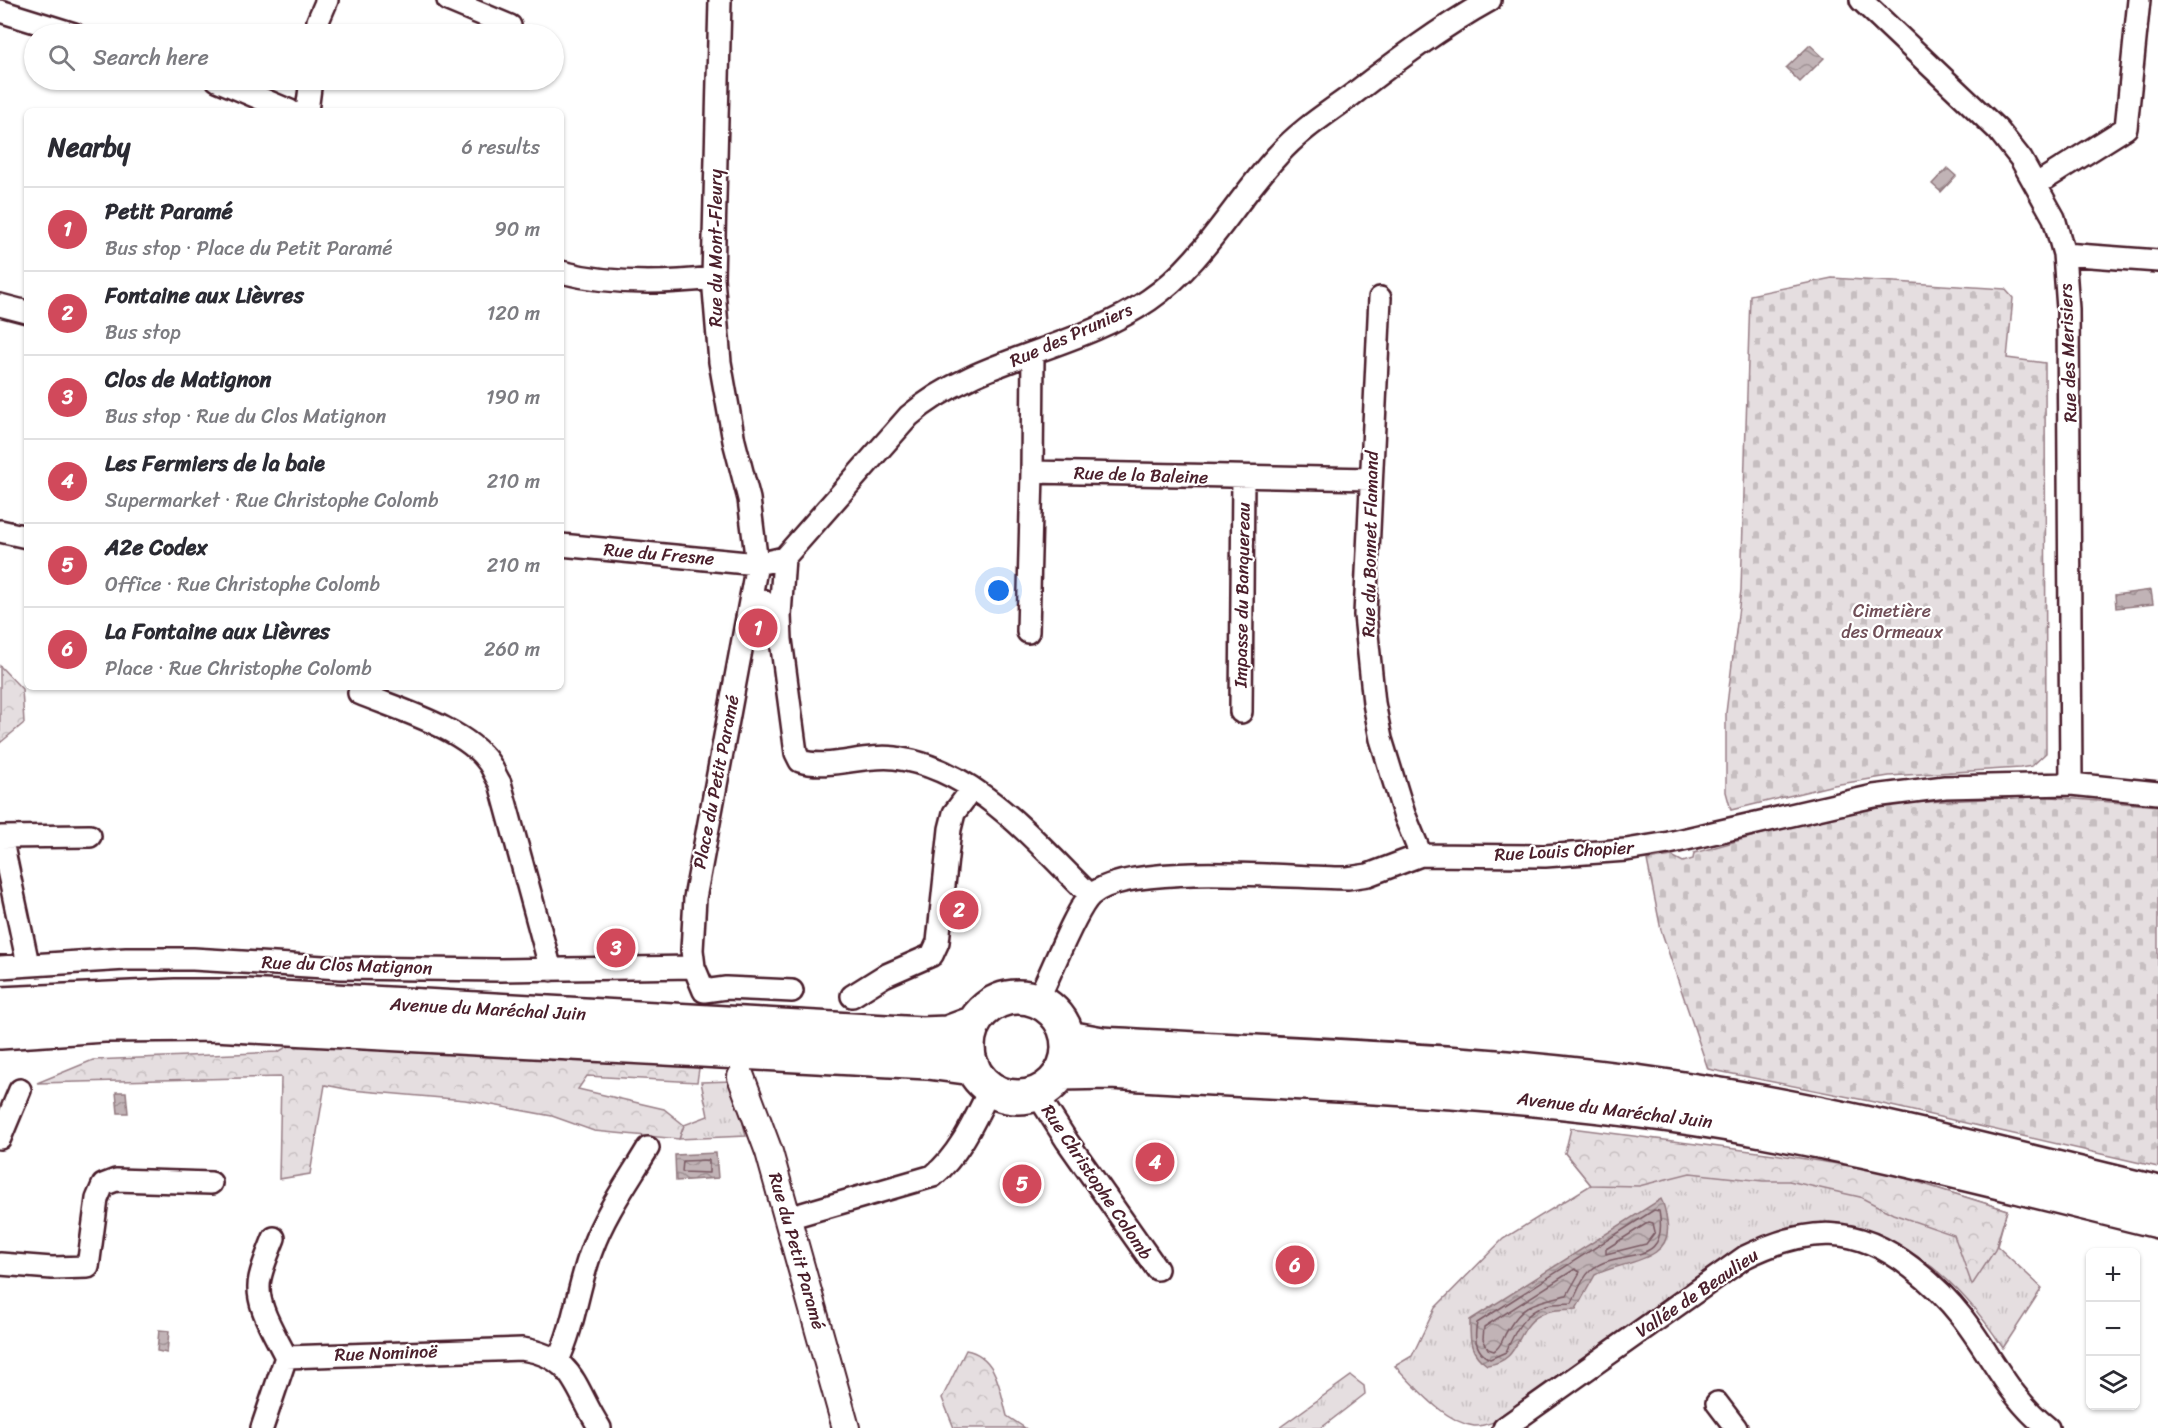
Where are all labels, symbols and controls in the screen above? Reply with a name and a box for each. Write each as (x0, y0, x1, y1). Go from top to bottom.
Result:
search box (24, 24, 564, 90)
text: Search here (93, 38, 209, 77)
icon: search (45, 41, 78, 74)
text: Nearby (48, 124, 130, 170)
text: 6 results (461, 130, 540, 165)
street label: Rue du Mont-Fleury (700, 168, 732, 327)
text: Petit Paramé (105, 192, 233, 231)
text: 1 (63, 212, 72, 247)
text: 90 m (495, 212, 540, 247)
text: Bus stop · Place du Petit Paramé (105, 231, 393, 266)
text: Fontaine aux Lièvres (105, 276, 304, 315)
street label: Rue des Merisiers (2050, 282, 2086, 423)
street label: Rue des Pruniers (1004, 293, 1138, 376)
text: 2 (62, 296, 73, 331)
text: 120 m (487, 296, 540, 331)
text: Bus stop (105, 315, 181, 350)
text: Clos de Matignon (105, 360, 271, 399)
text: 3 (62, 380, 73, 415)
text: 190 m (486, 380, 540, 415)
text: Bus stop · Rue du Clos Matignon (105, 399, 386, 434)
text: Les Fermiers de la baie (105, 444, 325, 483)
street label: Rue du Bonnet Flamand (1352, 449, 1388, 637)
street label: Rue de la Baleine (1073, 457, 1209, 493)
text: 4 (61, 464, 74, 499)
text: 210 m (487, 464, 540, 499)
text: Supermarket · Rue Christophe Colomb (105, 483, 439, 518)
street label: Impasse du Banquereau (1224, 502, 1260, 689)
text: A2e Codex (105, 528, 208, 567)
street label: Rue du Fresne (602, 533, 716, 575)
text: 5 (61, 548, 74, 583)
text: 210 m (487, 548, 540, 583)
text: Office · Rue Christophe Colomb (105, 567, 380, 602)
your location (984, 576, 1013, 605)
park label: Cimetière des Ormeaux (1841, 595, 1944, 648)
pin: 1 (738, 606, 777, 650)
text: La Fontaine aux Lièvres (105, 612, 330, 651)
text: 6 (62, 632, 73, 667)
text: 260 m (484, 632, 540, 667)
text: Place · Rue Christophe Colomb (105, 651, 372, 686)
street label: Place du Petit Paramé (683, 692, 749, 872)
street label: Rue Louis Chopier (1493, 831, 1636, 871)
pin: 2 (940, 888, 978, 932)
pin: 3 (596, 926, 636, 970)
street label: Rue du Clos Matignon (261, 946, 433, 984)
street label: Avenue du Maréchal Juin (388, 988, 587, 1030)
street label: Avenue du Maréchal Juin (1515, 1082, 1715, 1138)
street label: Rue Christophe Colomb (1033, 1097, 1162, 1267)
pin: 4 (1136, 1140, 1174, 1184)
pin: 5 (1002, 1162, 1042, 1206)
street label: Rue du Petit Paramé (759, 1169, 835, 1333)
street label: Vallée de Beaulieu (1629, 1240, 1766, 1346)
pin: 6 (1276, 1242, 1314, 1288)
map controls (2086, 1248, 2140, 1410)
button: + (2086, 1248, 2140, 1302)
button: − (2086, 1302, 2140, 1356)
street label: Rue Nominoë (334, 1335, 439, 1371)
button: layers (2086, 1356, 2140, 1410)

